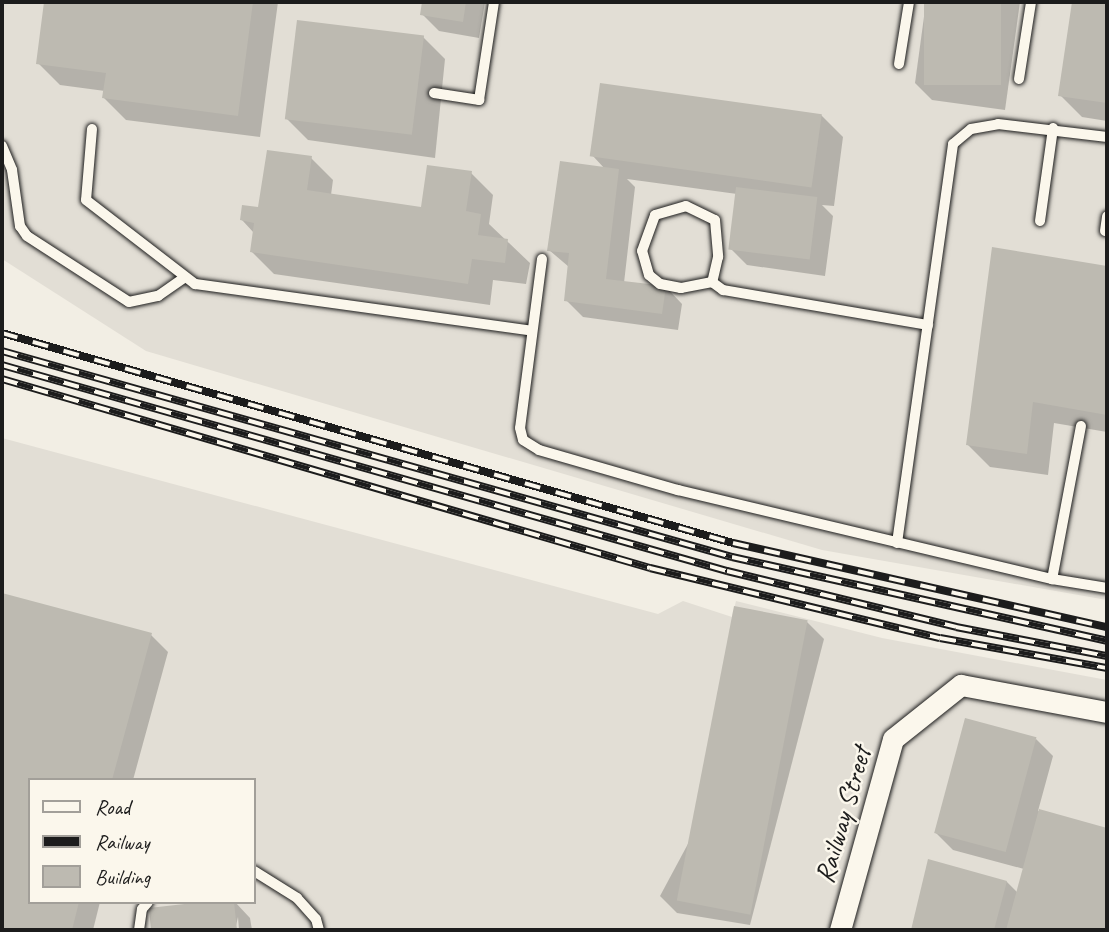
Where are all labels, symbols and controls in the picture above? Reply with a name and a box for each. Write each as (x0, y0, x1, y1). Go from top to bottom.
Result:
street label: Railway Street (808, 743, 878, 887)
legend (28, 778, 256, 904)
text: Road (95, 794, 130, 820)
text: Railway (95, 829, 149, 855)
text: Building (95, 864, 150, 890)

